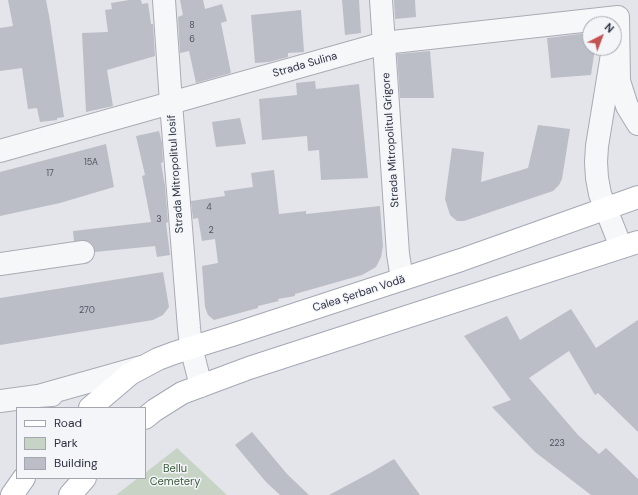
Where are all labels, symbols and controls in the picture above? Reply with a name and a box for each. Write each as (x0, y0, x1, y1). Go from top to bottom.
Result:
north arrow (582, 16, 622, 56)
text: N (602, 20, 617, 36)
house number: 8 (189, 21, 195, 31)
house number: 6 (189, 35, 195, 45)
street label: Strada Sulina (271, 49, 339, 81)
street label: Strada Mitropolitul Grigore (380, 72, 402, 208)
street label: Strada Mitropolitul Iosif (165, 114, 187, 234)
house number: 15A (84, 158, 98, 168)
house number: 17 (46, 169, 54, 179)
house number: 4 (206, 203, 212, 213)
house number: 3 (156, 215, 162, 225)
house number: 2 (208, 226, 214, 236)
street label: Calea Șerban Vodă (311, 273, 407, 315)
house number: 270 (79, 306, 95, 316)
legend (16, 407, 146, 479)
text: Road (54, 415, 82, 431)
text: Park (54, 435, 78, 451)
house number: 223 (549, 439, 565, 449)
text: Building (54, 455, 98, 471)
park label: Bellu Cemetery (150, 462, 200, 488)

